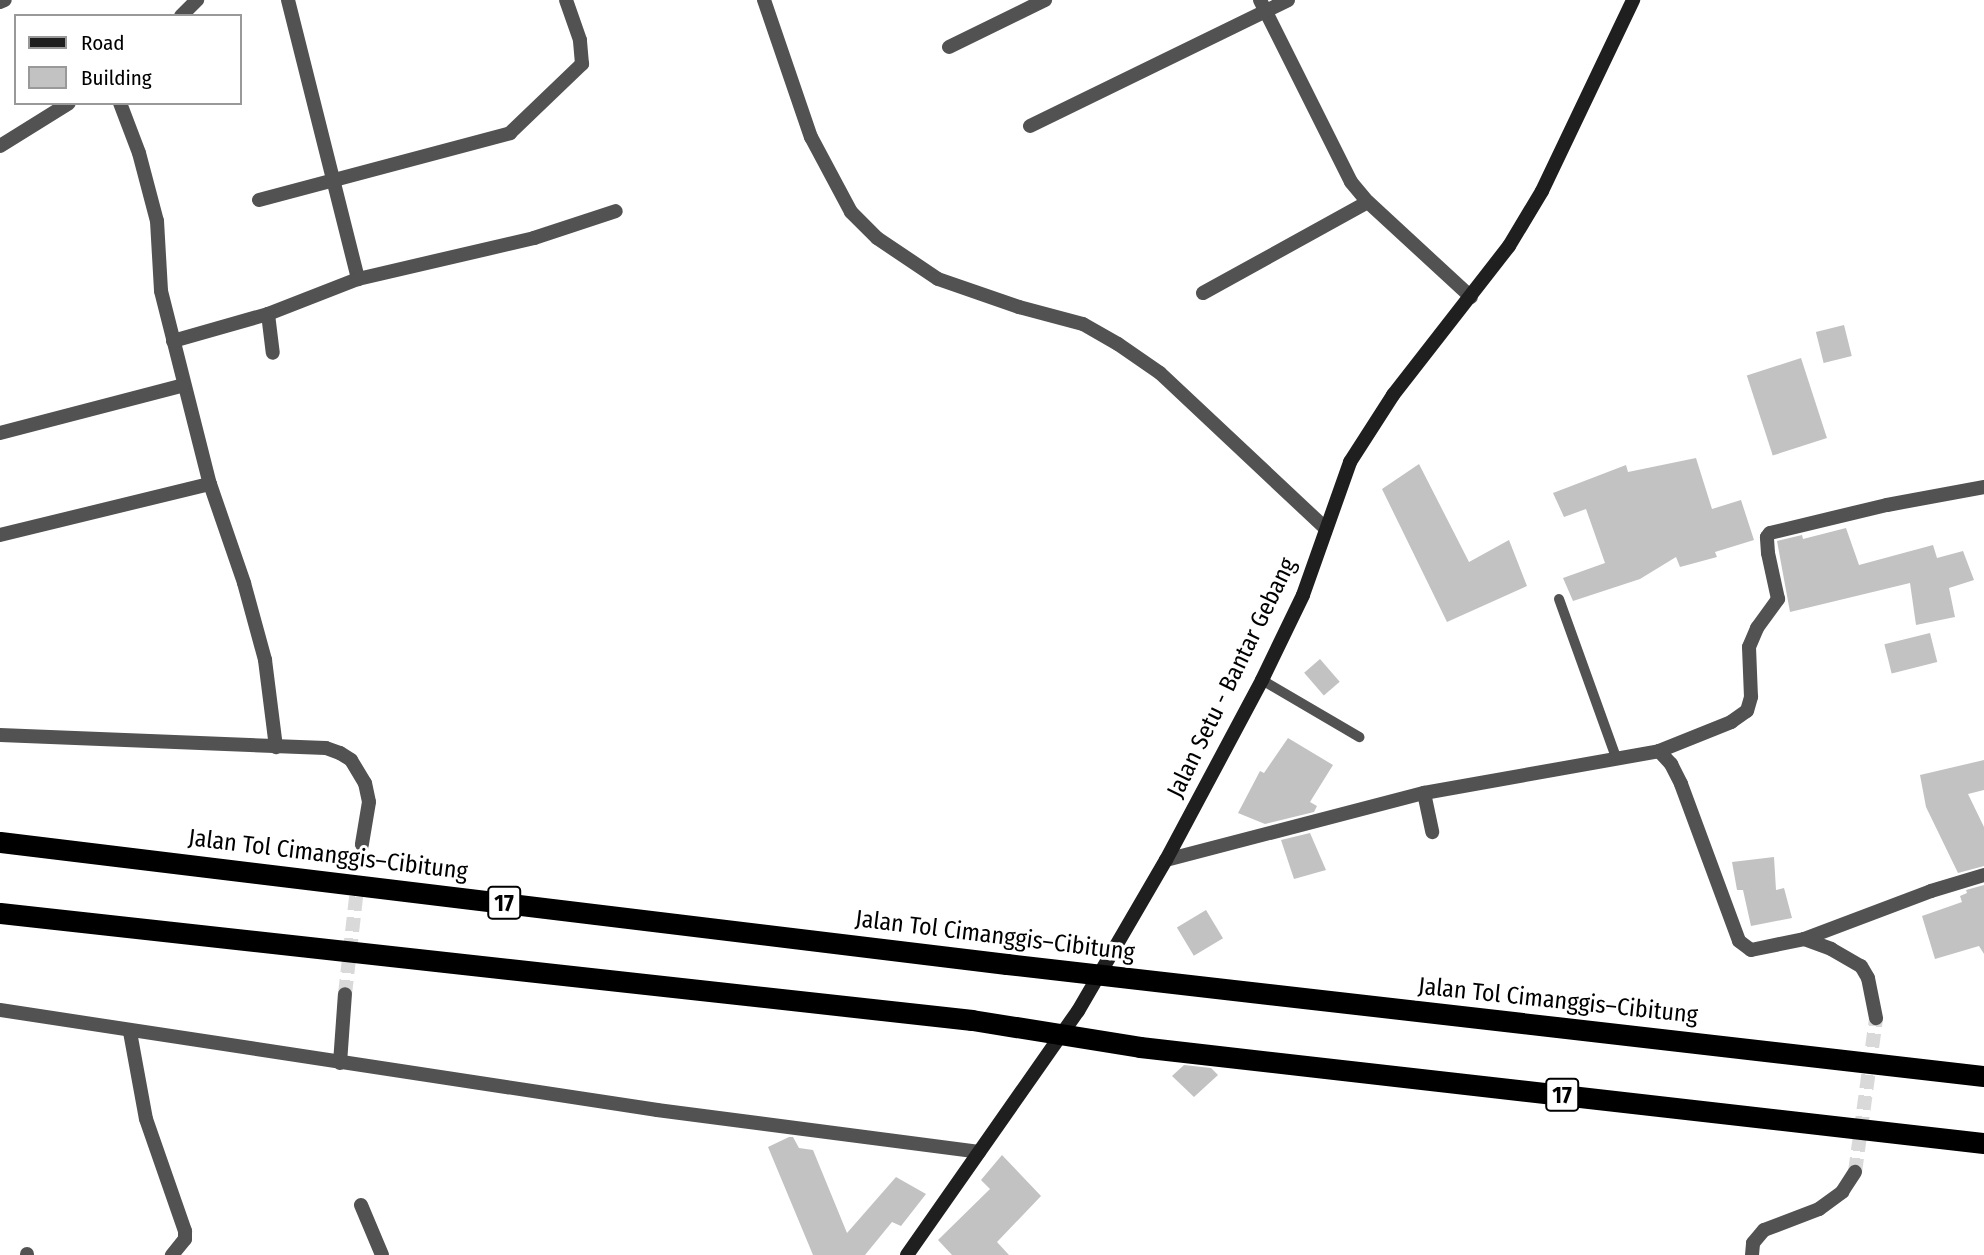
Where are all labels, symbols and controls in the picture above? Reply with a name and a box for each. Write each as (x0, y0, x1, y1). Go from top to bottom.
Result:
legend (14, 14, 242, 105)
text: Road (81, 30, 125, 56)
text: Building (81, 65, 152, 91)
street label: Jalan Setu - Bantar Gebang (1161, 553, 1303, 803)
street label: Jalan Tol Cimanggis–Cibitung (187, 824, 469, 886)
road number: 17 (486, 884, 522, 922)
street label: Jalan Tol Cimanggis–Cibitung (854, 905, 1136, 967)
street label: Jalan Tol Cimanggis–Cibitung (1417, 972, 1699, 1030)
road number: 17 (1544, 1076, 1580, 1114)

